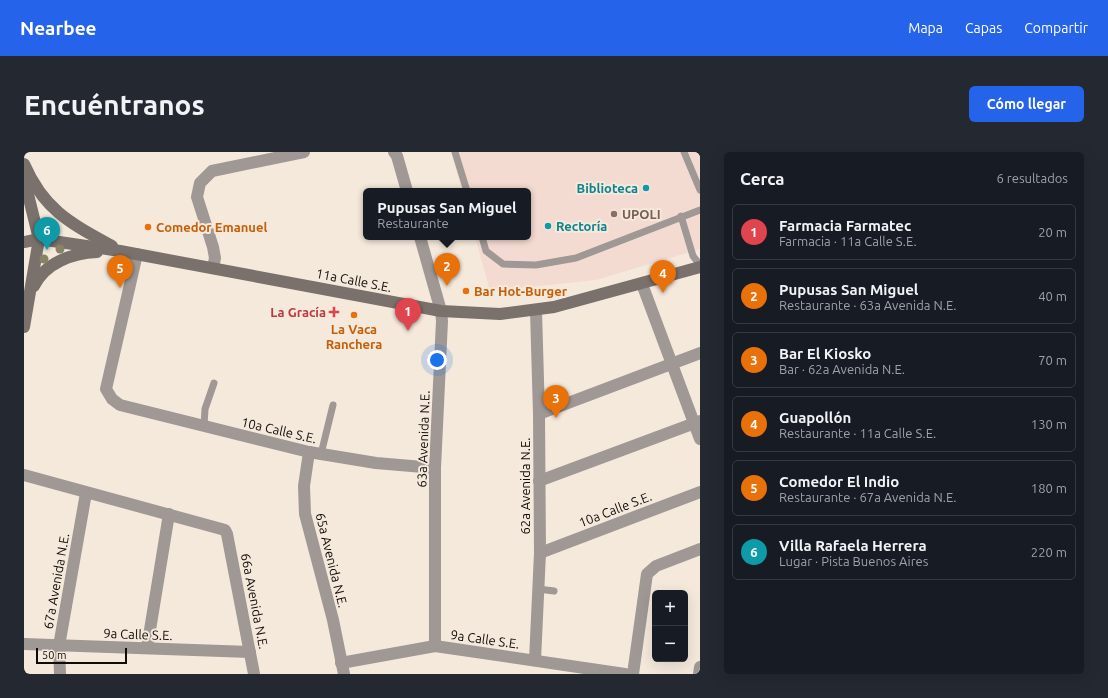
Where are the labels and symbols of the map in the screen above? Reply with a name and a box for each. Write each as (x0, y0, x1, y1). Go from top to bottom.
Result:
place label: Biblioteca (577, 181, 638, 195)
marker: Biblioteca (641, 183, 651, 193)
place label: UPOLI (622, 207, 661, 221)
marker: UPOLI (609, 209, 619, 219)
pin: 6 (34, 217, 60, 250)
place label: Rectoría (556, 219, 607, 233)
place label: Comedor Emanuel (156, 220, 267, 234)
marker: Rectoría (543, 221, 553, 231)
marker: Comedor Emanuel (143, 222, 153, 232)
pin: 2 (434, 253, 460, 286)
pin: 5 (107, 255, 133, 288)
pin: 4 (650, 260, 676, 293)
street label: 11a Calle S.E. (315, 266, 393, 294)
place label: Bar Hot-Burger (474, 284, 568, 298)
marker: Bar Hot-Burger (461, 286, 471, 296)
pin: 1 (395, 298, 421, 331)
place label: La Gracía (270, 305, 326, 319)
marker: La Gracía (329, 307, 339, 317)
marker: La Vaca Ranchera (349, 310, 359, 320)
place label: La Vaca Ranchera (326, 322, 382, 351)
your location (427, 350, 447, 370)
pin: 3 (543, 385, 569, 418)
street label: 63a Avenida N.E. (414, 390, 432, 488)
street label: 10a Calle S.E. (240, 415, 318, 445)
street label: 62a Avenida N.E. (518, 437, 532, 535)
street label: 10a Calle S.E. (577, 489, 653, 529)
street label: 65a Avenida N.E. (313, 511, 351, 609)
street label: 67a Avenida N.E. (41, 532, 71, 630)
street label: 66a Avenida N.E. (239, 552, 271, 650)
street label: 9a Calle S.E. (103, 626, 173, 642)
street label: 9a Calle S.E. (450, 627, 520, 651)
scale bar (36, 646, 127, 665)

